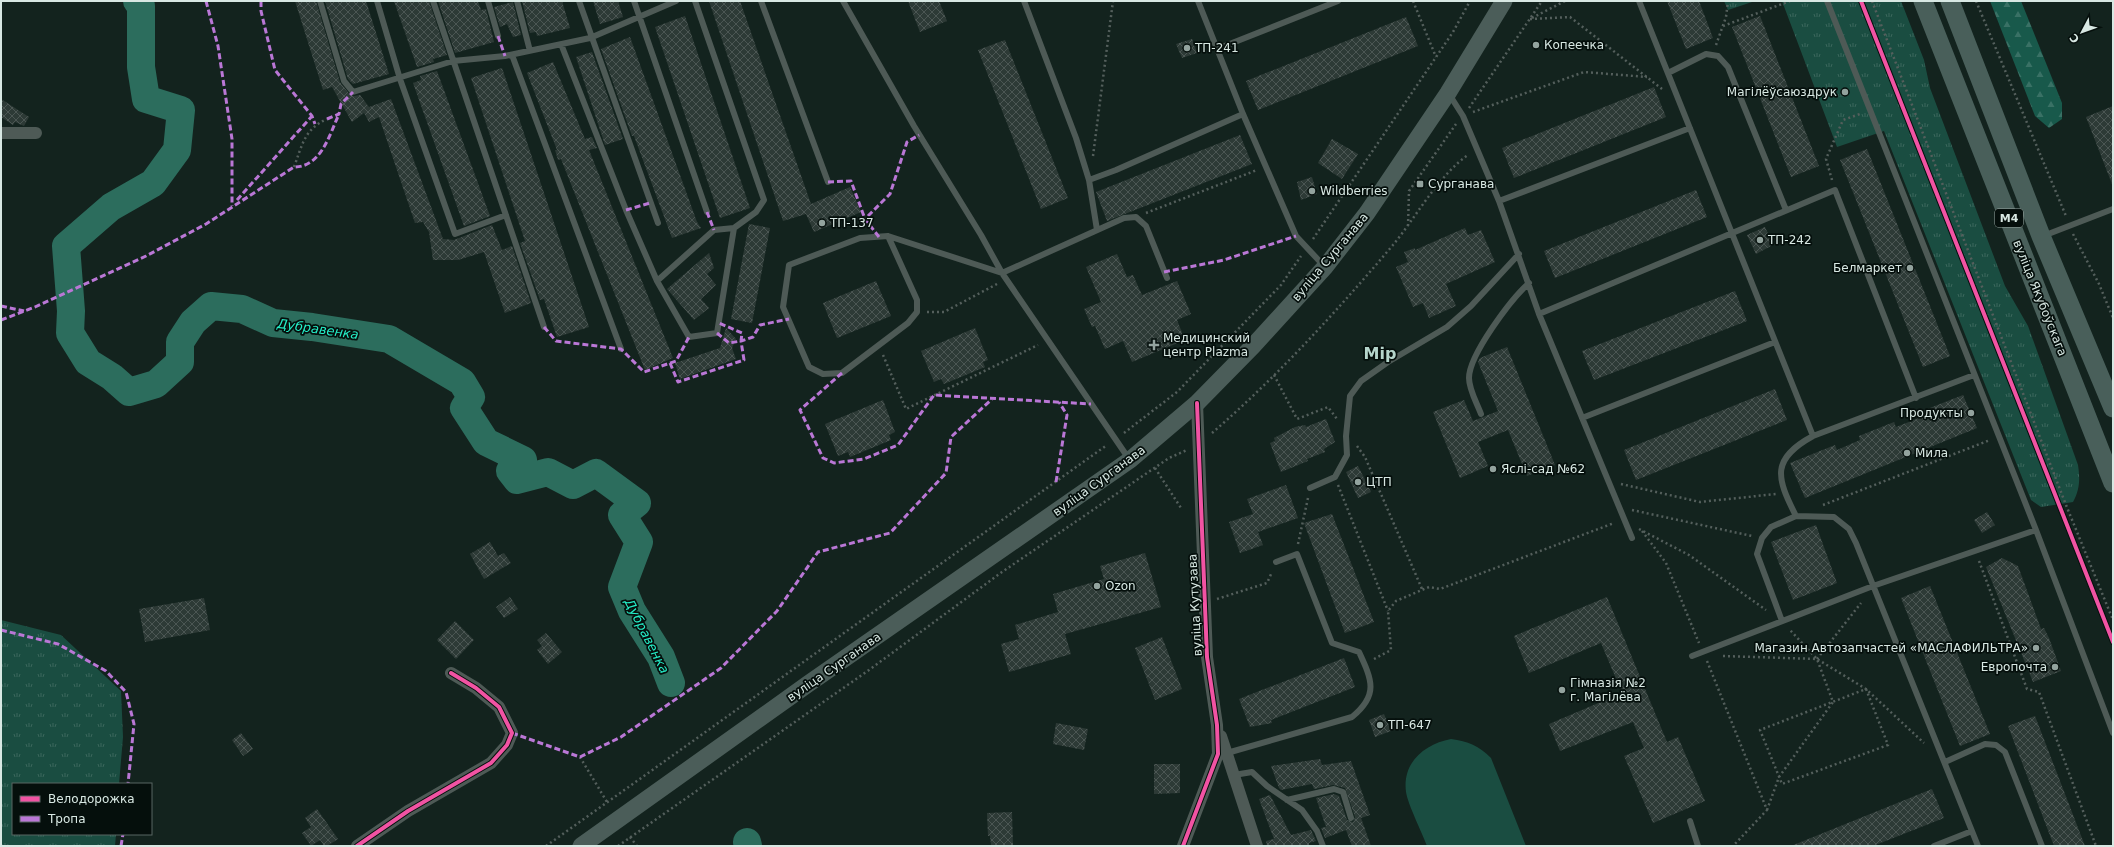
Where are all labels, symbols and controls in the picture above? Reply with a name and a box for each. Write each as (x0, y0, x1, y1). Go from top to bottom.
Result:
north arrow (2062, 12, 2102, 52)
text: С (2067, 31, 2082, 46)
place label: Копеечка (1544, 38, 1604, 52)
marker: Копеечка (1531, 40, 1541, 50)
place label: ТП-241 (1194, 41, 1239, 55)
marker: ТП-241 (1182, 43, 1192, 53)
place label: Магілёўсаюздрук (1727, 85, 1837, 99)
marker: Магілёўсаюздрук (1840, 87, 1850, 97)
place label: Сурганава (1428, 177, 1494, 191)
marker: Сурганава (1415, 179, 1425, 189)
place label: Wildberries (1320, 184, 1388, 198)
marker: Wildberries (1307, 186, 1317, 196)
road number: М4 (1995, 209, 2023, 227)
street label: вуліца Сурганава (1289, 210, 1371, 304)
place label: ТП-137 (829, 216, 874, 230)
marker: ТП-137 (817, 218, 827, 228)
place label: ТП-242 (1767, 233, 1812, 247)
marker: ТП-242 (1755, 235, 1765, 245)
street label: вуліца Якубоўскага (2010, 238, 2070, 358)
place label: Белмаркет (1833, 261, 1902, 275)
marker: Белмаркет (1905, 263, 1915, 273)
water label: Дубравенка (275, 316, 360, 342)
place label: Медицинский центр Plazma (1163, 331, 1250, 359)
marker: Медицинский центр Plazma (1148, 339, 1160, 351)
district label: Мір (1364, 344, 1396, 363)
place label: Продукты (1900, 406, 1963, 420)
marker: Продукты (1966, 408, 1976, 418)
street label: вуліца Сурганава (1050, 443, 1148, 519)
place label: Мила (1915, 446, 1948, 460)
marker: Мила (1902, 448, 1912, 458)
place label: Яслі-сад №62 (1501, 462, 1585, 476)
marker: Яслі-сад №62 (1488, 464, 1498, 474)
place label: ЦТП (1366, 475, 1392, 489)
marker: ЦТП (1353, 477, 1363, 487)
street label: вуліца Кутузава (1185, 554, 1205, 656)
place label: Ozon (1105, 579, 1136, 593)
marker: Ozon (1092, 581, 1102, 591)
water label: Дубравенка (621, 595, 672, 676)
street label: вуліца Сурганава (785, 629, 883, 705)
place label: Магазин Автозапчастей «МАСЛАФИЛЬТРА» (1754, 641, 2028, 655)
marker: Магазин Автозапчастей «МАСЛАФИЛЬТРА» (2031, 643, 2041, 653)
place label: Европочта (1981, 660, 2047, 674)
marker: Европочта (2050, 662, 2060, 672)
place label: Гімназія №2 г. Магілёва (1570, 676, 1646, 704)
marker: Гімназія №2 г. Магілёва (1557, 685, 1567, 695)
place label: ТП-647 (1387, 718, 1432, 732)
marker: ТП-647 (1375, 720, 1385, 730)
legend (12, 783, 152, 835)
text: Велодорожка (48, 792, 135, 806)
text: Тропа (47, 812, 86, 826)

